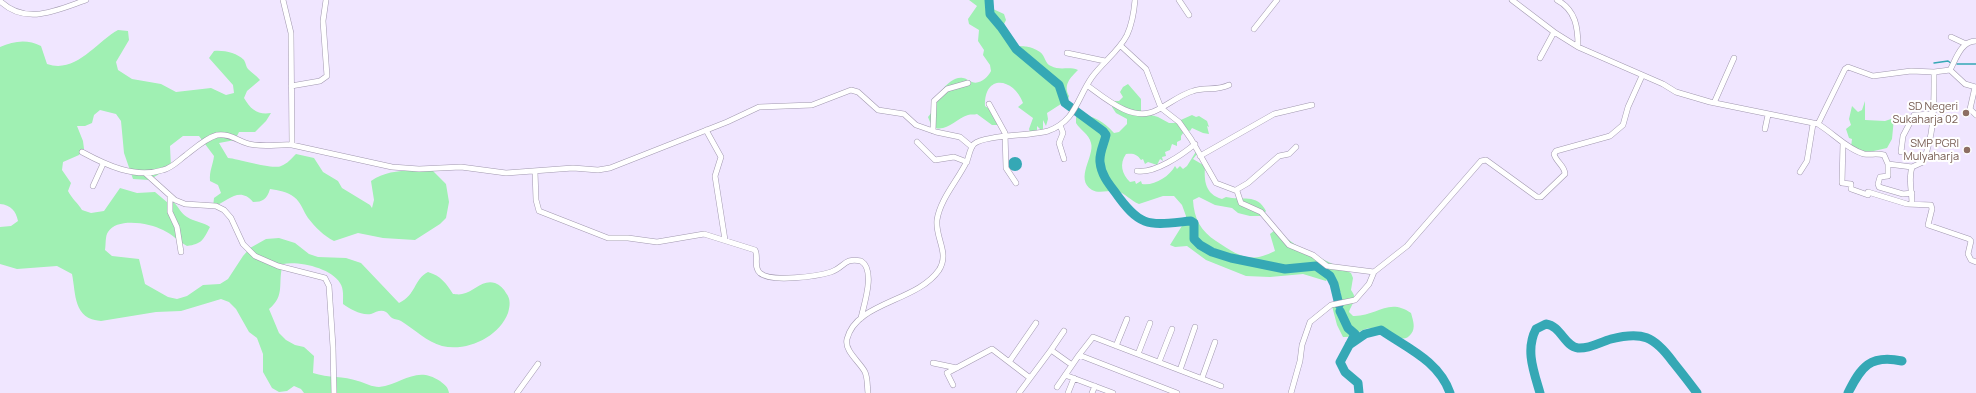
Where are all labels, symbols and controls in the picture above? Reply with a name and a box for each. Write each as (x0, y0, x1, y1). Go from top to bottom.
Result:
place label: SD Negeri Sukaharja 02 (1892, 100, 1958, 126)
marker: SD Negeri Sukaharja 02 (1961, 108, 1971, 118)
place label: SMP PGRI Mulyaharja (1903, 137, 1959, 163)
marker: SMP PGRI Mulyaharja (1962, 145, 1972, 155)

